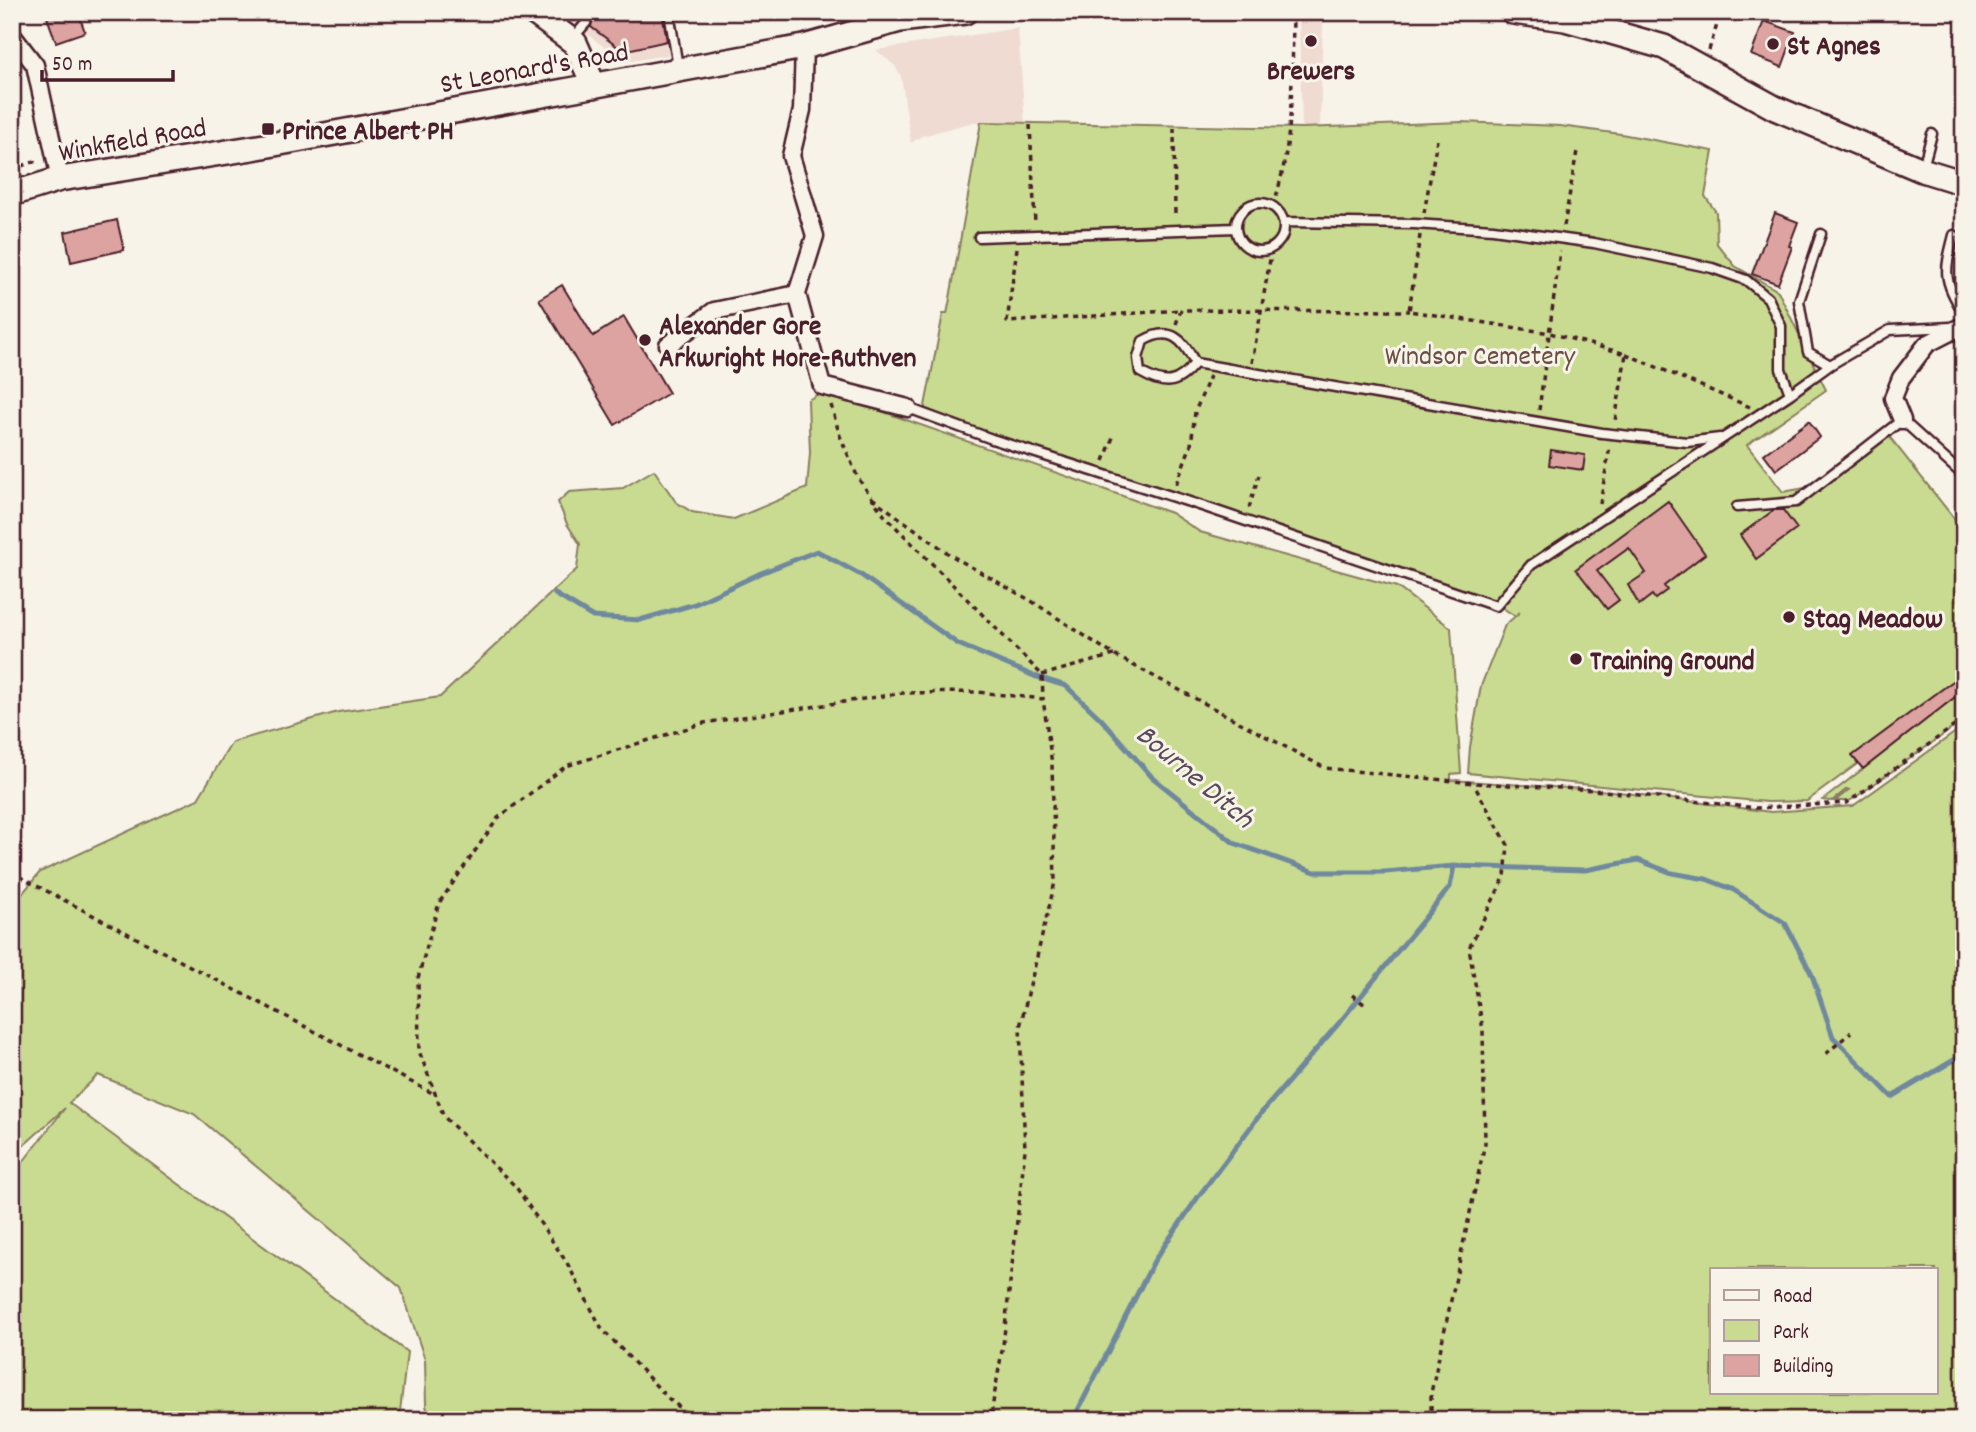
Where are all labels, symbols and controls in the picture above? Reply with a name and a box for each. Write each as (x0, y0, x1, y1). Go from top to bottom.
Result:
place label: St Agnes (1787, 29, 1881, 69)
marker: Brewers (1303, 33, 1319, 49)
street label: St Leonard's Road (437, 35, 632, 107)
marker: St Agnes (1765, 36, 1781, 52)
scale bar (42, 38, 173, 82)
text: 50 m (52, 51, 92, 81)
place label: Brewers (1267, 54, 1355, 94)
street label: Winkfield Road (56, 110, 210, 176)
place label: Prince Albert PH (282, 114, 454, 154)
marker: Prince Albert PH (260, 121, 276, 137)
place label: Alexander Gore Arkwright Hore-Ruthven (659, 309, 916, 381)
marker: Alexander Gore Arkwright Hore-Ruthven (637, 332, 653, 348)
park label: Windsor Cemetery (1385, 339, 1576, 379)
place label: Stag Meadow (1803, 602, 1943, 642)
marker: Stag Meadow (1781, 609, 1797, 625)
place label: Training Ground (1590, 644, 1755, 684)
marker: Training Ground (1568, 651, 1584, 667)
water label: Bourne Ditch (1124, 716, 1263, 842)
legend (1710, 1268, 1938, 1394)
text: Road (1773, 1283, 1812, 1313)
text: Park (1773, 1319, 1809, 1349)
text: Building (1773, 1353, 1833, 1383)

